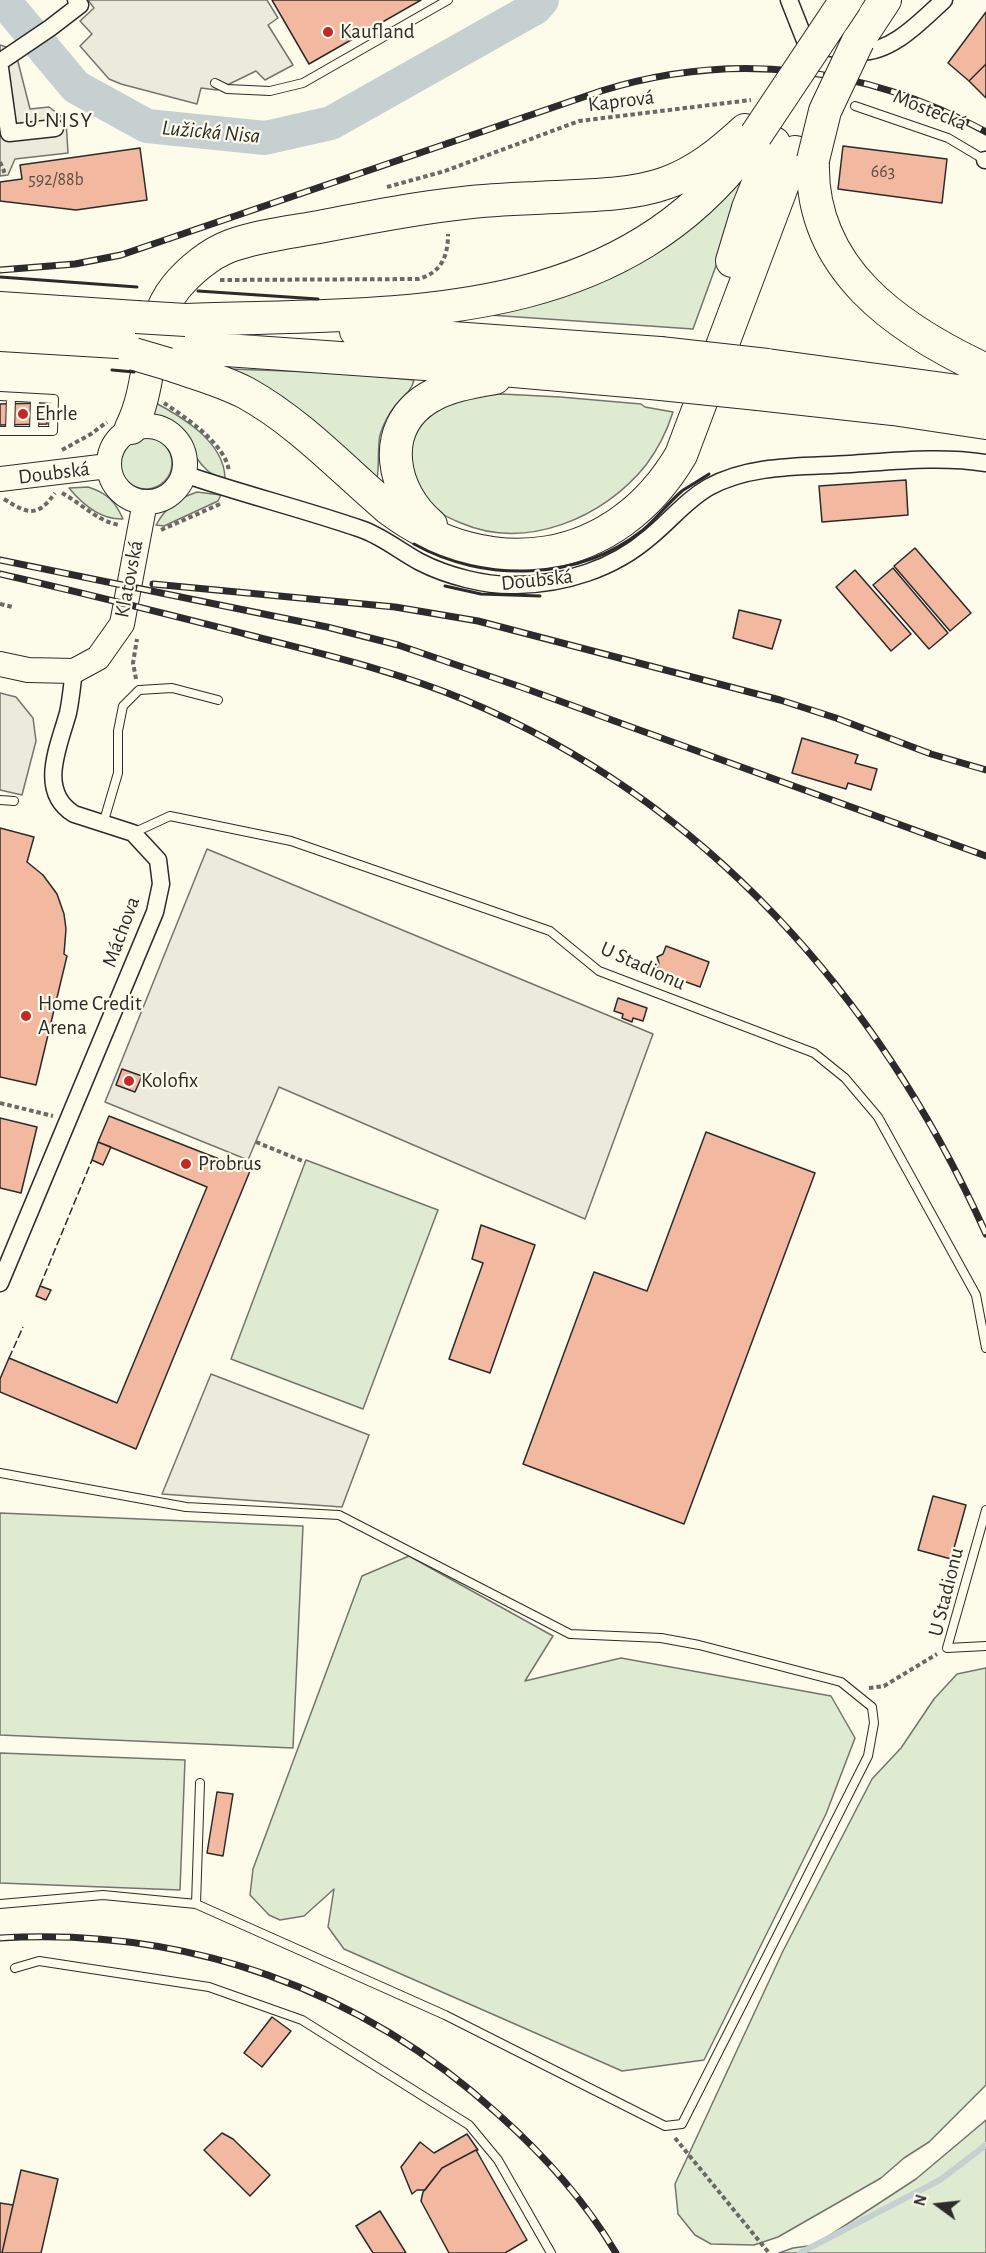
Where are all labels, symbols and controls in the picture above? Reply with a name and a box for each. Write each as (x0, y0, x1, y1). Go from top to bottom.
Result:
place label: Kaufland (340, 19, 415, 45)
marker: Kaufland (321, 25, 335, 39)
street label: Kaprová (586, 84, 656, 118)
street label: Mostecká (889, 84, 971, 136)
district label: U NISY (24, 107, 94, 133)
water label: Lužická Nisa (161, 115, 261, 149)
house number: 663 (871, 161, 895, 183)
house number: 592/88b (28, 169, 84, 191)
place label: Ehrle (35, 401, 77, 427)
marker: Ehrle (16, 407, 30, 421)
street label: Doubská (17, 456, 91, 490)
street label: Klatovská (109, 538, 149, 620)
street label: Doubská (500, 564, 574, 596)
street label: Máchova (97, 893, 145, 971)
street label: U Stadionu (597, 936, 689, 996)
place label: Home Credit Arena (38, 991, 142, 1041)
marker: Home Credit Arena (19, 1009, 33, 1023)
place label: Kolofix (141, 1068, 198, 1094)
marker: Kolofix (122, 1074, 136, 1088)
place label: Probrus (198, 1151, 262, 1177)
marker: Probrus (179, 1157, 193, 1171)
street label: U Stadionu (923, 1545, 969, 1639)
north arrow (908, 2175, 968, 2235)
text: N (911, 2193, 930, 2208)

